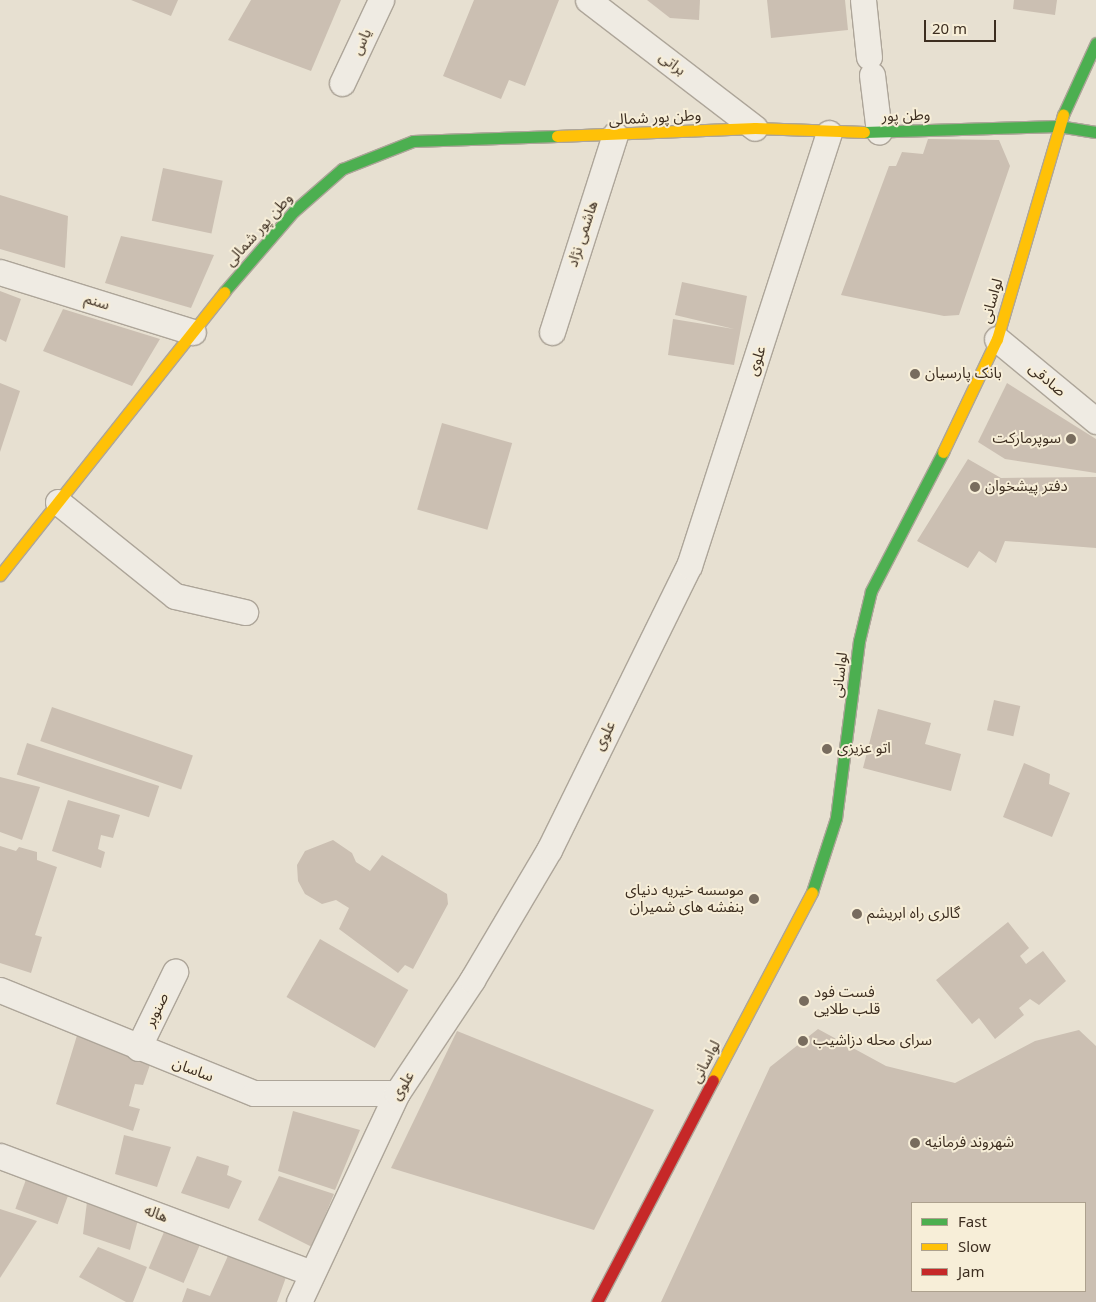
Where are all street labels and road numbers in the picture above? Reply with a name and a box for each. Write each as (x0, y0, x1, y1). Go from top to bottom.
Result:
street label: یاس (348, 26, 376, 58)
street label: براتی (655, 48, 689, 80)
street label: وطن پور (881, 106, 931, 126)
street label: وطن پور شمالی (608, 107, 702, 129)
street label: وطن پور شمالی (221, 190, 297, 270)
street label: هاشمی نژاد (564, 199, 602, 269)
street label: لواسانی (977, 277, 1007, 325)
street label: سنم (82, 290, 112, 314)
street label: علوی (744, 344, 770, 378)
street label: صادقی (1025, 359, 1069, 401)
street label: لواسانی (828, 651, 852, 699)
street label: علوی (590, 718, 620, 754)
street label: صنوبر (141, 990, 173, 1030)
street label: لواسانی (687, 1038, 725, 1086)
street label: ساسان (170, 1054, 216, 1086)
street label: علوی (387, 1068, 419, 1104)
street label: هاله (141, 1201, 171, 1227)

